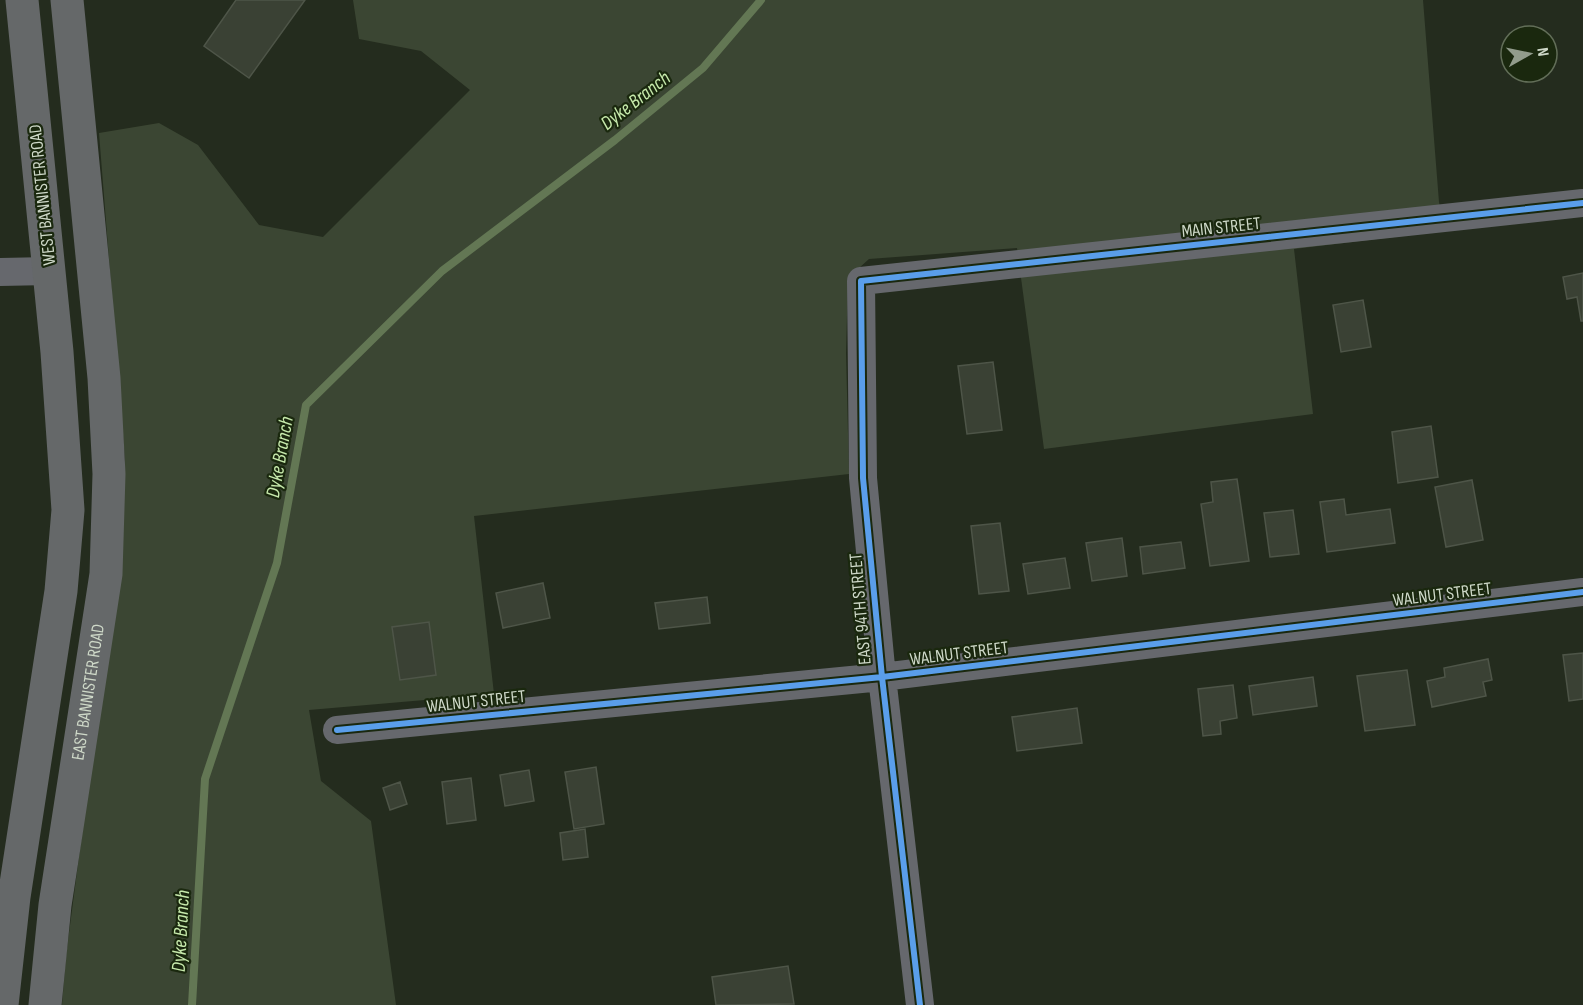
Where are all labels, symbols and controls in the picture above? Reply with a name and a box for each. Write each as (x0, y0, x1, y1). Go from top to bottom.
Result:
north arrow (1499, 24, 1559, 84)
text: N (1532, 46, 1552, 58)
water label: Dyke Branch (596, 66, 675, 135)
street label: WEST BANNISTER ROAD (25, 123, 60, 266)
street label: MAIN STREET (1180, 213, 1262, 242)
water label: Dyke Branch (261, 415, 299, 500)
street label: EAST 94TH STREET (845, 552, 876, 666)
street label: WALNUT STREET (1392, 578, 1493, 611)
street label: EAST BANNISTER ROAD (67, 623, 109, 762)
street label: WALNUT STREET (909, 637, 1010, 670)
street label: WALNUT STREET (426, 686, 527, 717)
water label: Dyke Branch (167, 889, 195, 973)

